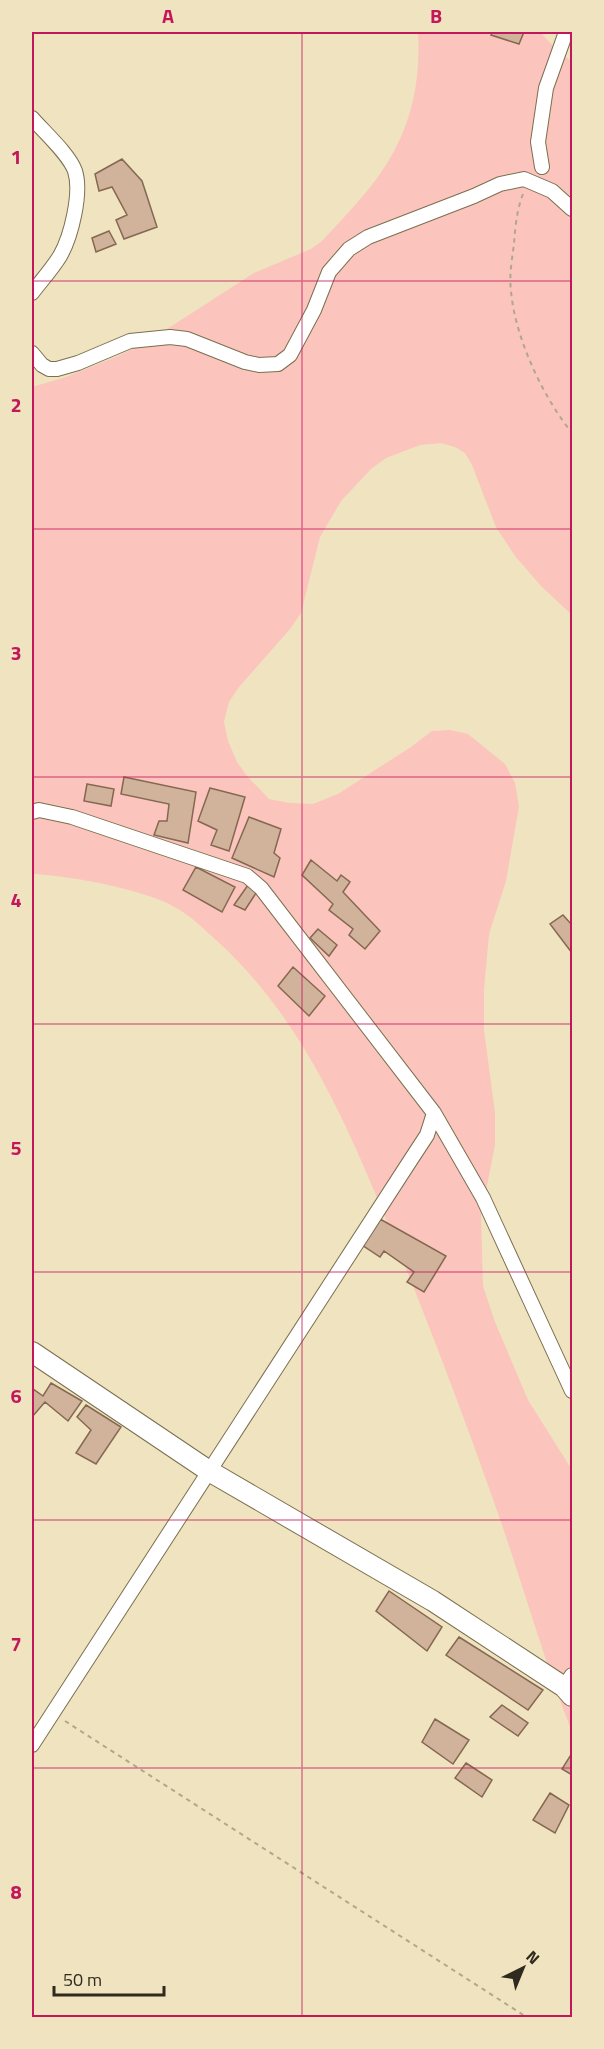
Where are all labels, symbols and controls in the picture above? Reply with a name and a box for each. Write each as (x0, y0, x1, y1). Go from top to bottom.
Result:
text: A (162, 0, 174, 31)
text: B (430, 0, 442, 31)
text: 1 (10, 141, 22, 172)
text: 2 (10, 389, 22, 420)
text: 3 (10, 637, 22, 668)
text: 4 (10, 884, 22, 915)
text: 5 (10, 1132, 22, 1163)
text: 6 (10, 1380, 22, 1411)
text: 7 (10, 1628, 22, 1659)
text: 8 (10, 1876, 22, 1907)
north arrow (493, 1938, 553, 1998)
text: N (521, 1944, 545, 1970)
scale bar (54, 1959, 164, 1997)
text: 50 m (63, 1966, 102, 1993)

